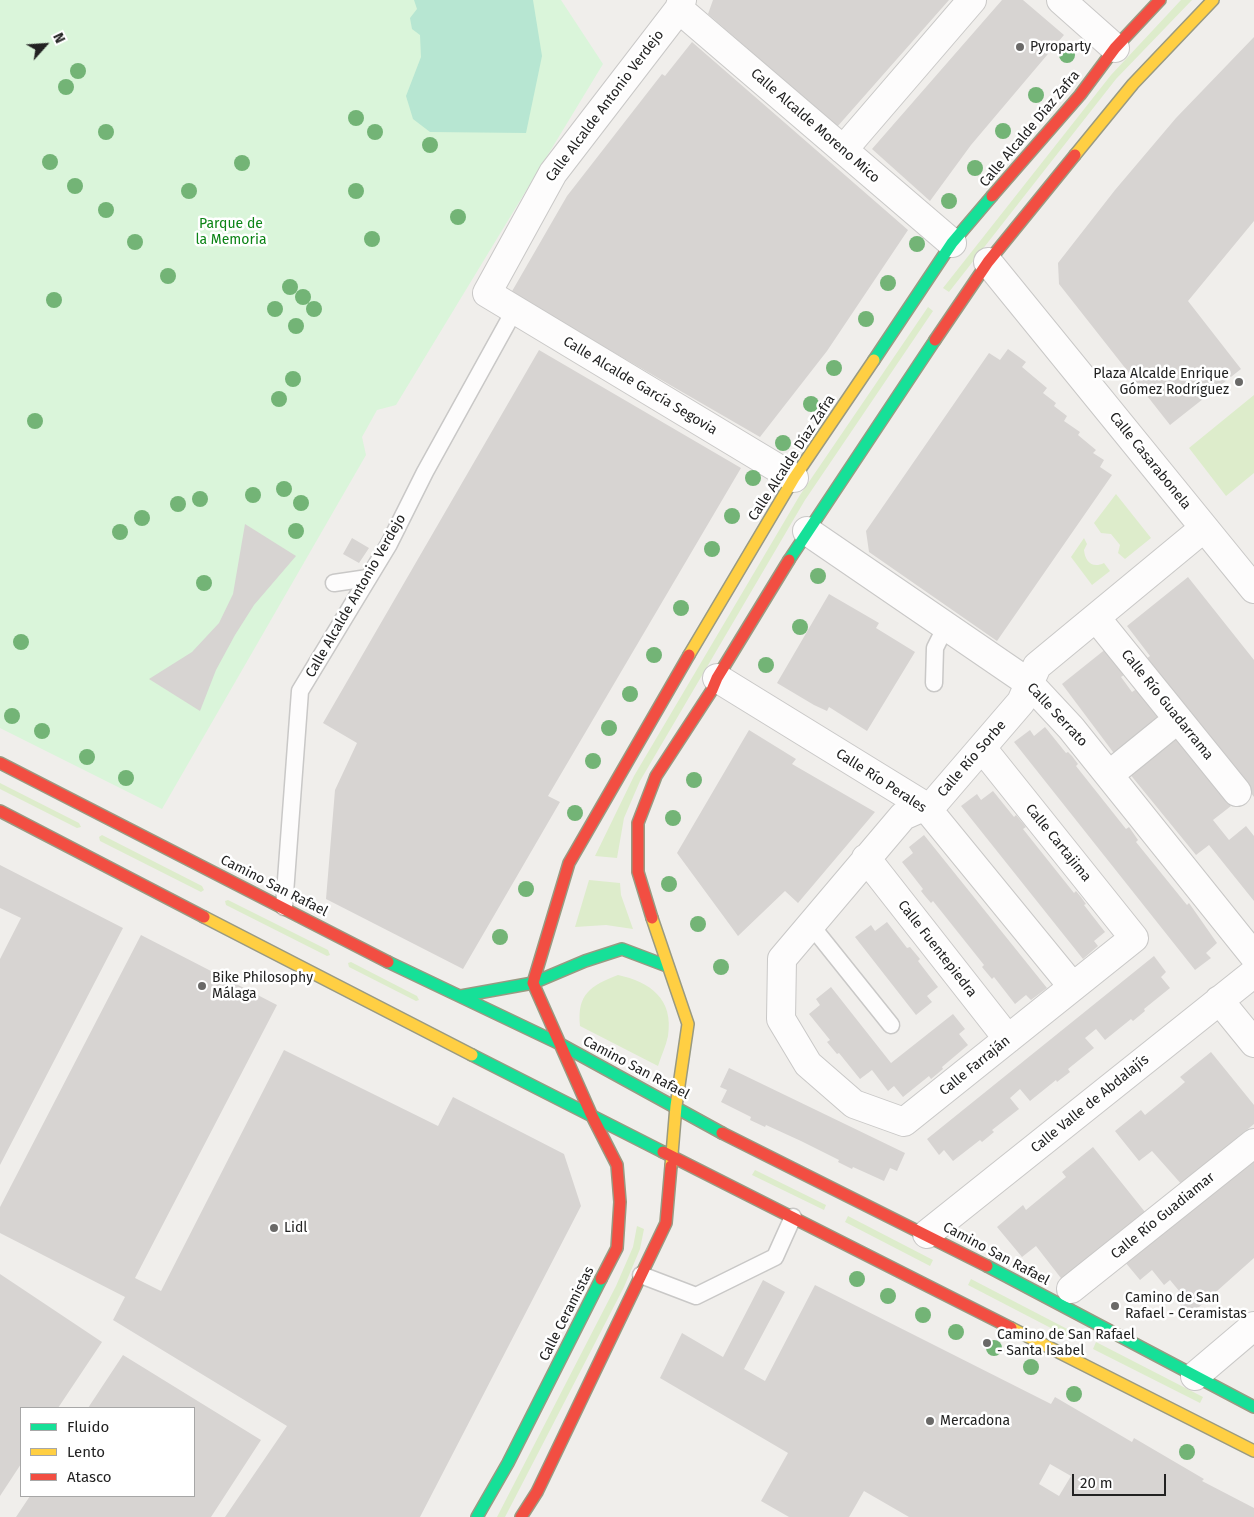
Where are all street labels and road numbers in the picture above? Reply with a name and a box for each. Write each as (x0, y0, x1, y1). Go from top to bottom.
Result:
street label: Calle Alcalde Antonio Verdejo (542, 27, 668, 185)
street label: Calle Alcalde Moreno Mico (747, 65, 883, 187)
street label: Calle Alcalde Díaz Zafra (976, 67, 1084, 191)
street label: Calle Alcalde García Segovia (560, 333, 720, 439)
street label: Calle Alcalde Díaz Zafra (745, 392, 839, 524)
street label: Calle Casarabonela (1106, 409, 1194, 513)
street label: Calle Alcalde Antonio Verdejo (302, 511, 410, 681)
street label: Calle Río Guadarrama (1117, 646, 1217, 764)
street label: Calle Serrato (1023, 680, 1091, 750)
street label: Calle Río Sorbe (934, 717, 1010, 801)
street label: Calle Río Perales (832, 745, 930, 817)
street label: Calle Cartajima (1021, 801, 1095, 885)
street label: Camino San Rafael (218, 852, 330, 920)
street label: Calle Fuentepiedra (894, 897, 980, 1001)
street label: Calle Farraján (936, 1032, 1014, 1100)
street label: Camino San Rafael (580, 1033, 692, 1103)
street label: Calle Valle de Abdalajís (1028, 1051, 1152, 1157)
street label: Calle Río Guadiamar (1108, 1169, 1218, 1263)
street label: Camino San Rafael (940, 1219, 1052, 1289)
street label: Calle Ceramistas (536, 1264, 598, 1364)

